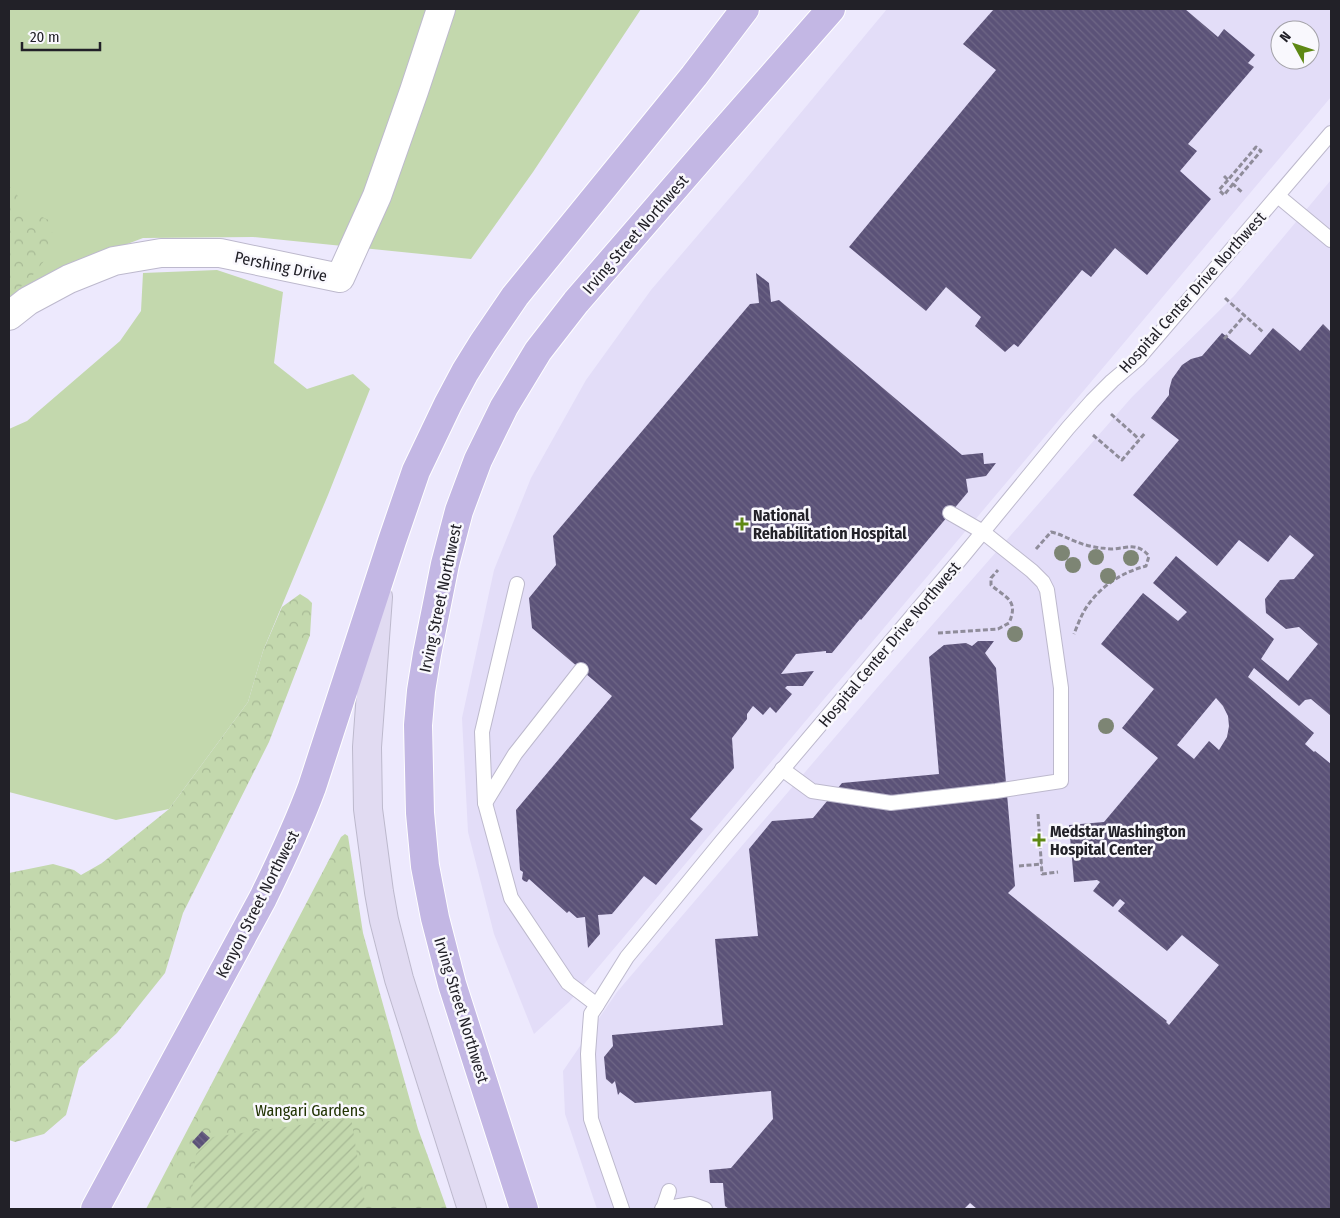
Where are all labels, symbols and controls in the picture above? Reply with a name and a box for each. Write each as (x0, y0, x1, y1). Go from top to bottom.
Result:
scale bar (22, 20, 100, 52)
north arrow (1270, 20, 1320, 70)
text: 20 m (30, 28, 60, 46)
text: N (1276, 28, 1295, 46)
street label: Irving Street Northwest (578, 170, 693, 298)
street label: Hospital Center Drive Northwest (1115, 207, 1270, 377)
street label: Pershing Drive (233, 247, 329, 286)
place label: National Rehabilitation Hospital (753, 506, 907, 543)
marker: National Rehabilitation Hospital (735, 517, 749, 531)
street label: Irving Street Northwest (415, 521, 466, 674)
street label: Hospital Center Drive Northwest (815, 557, 965, 731)
place label: Medstar Washington Hospital Center (1050, 822, 1186, 859)
street label: Kenyon Street Northwest (212, 827, 303, 981)
marker: Medstar Washington Hospital Center (1032, 833, 1046, 847)
street label: Irving Street Northwest (430, 935, 493, 1086)
park label: Wangari Gardens (255, 1101, 365, 1120)

